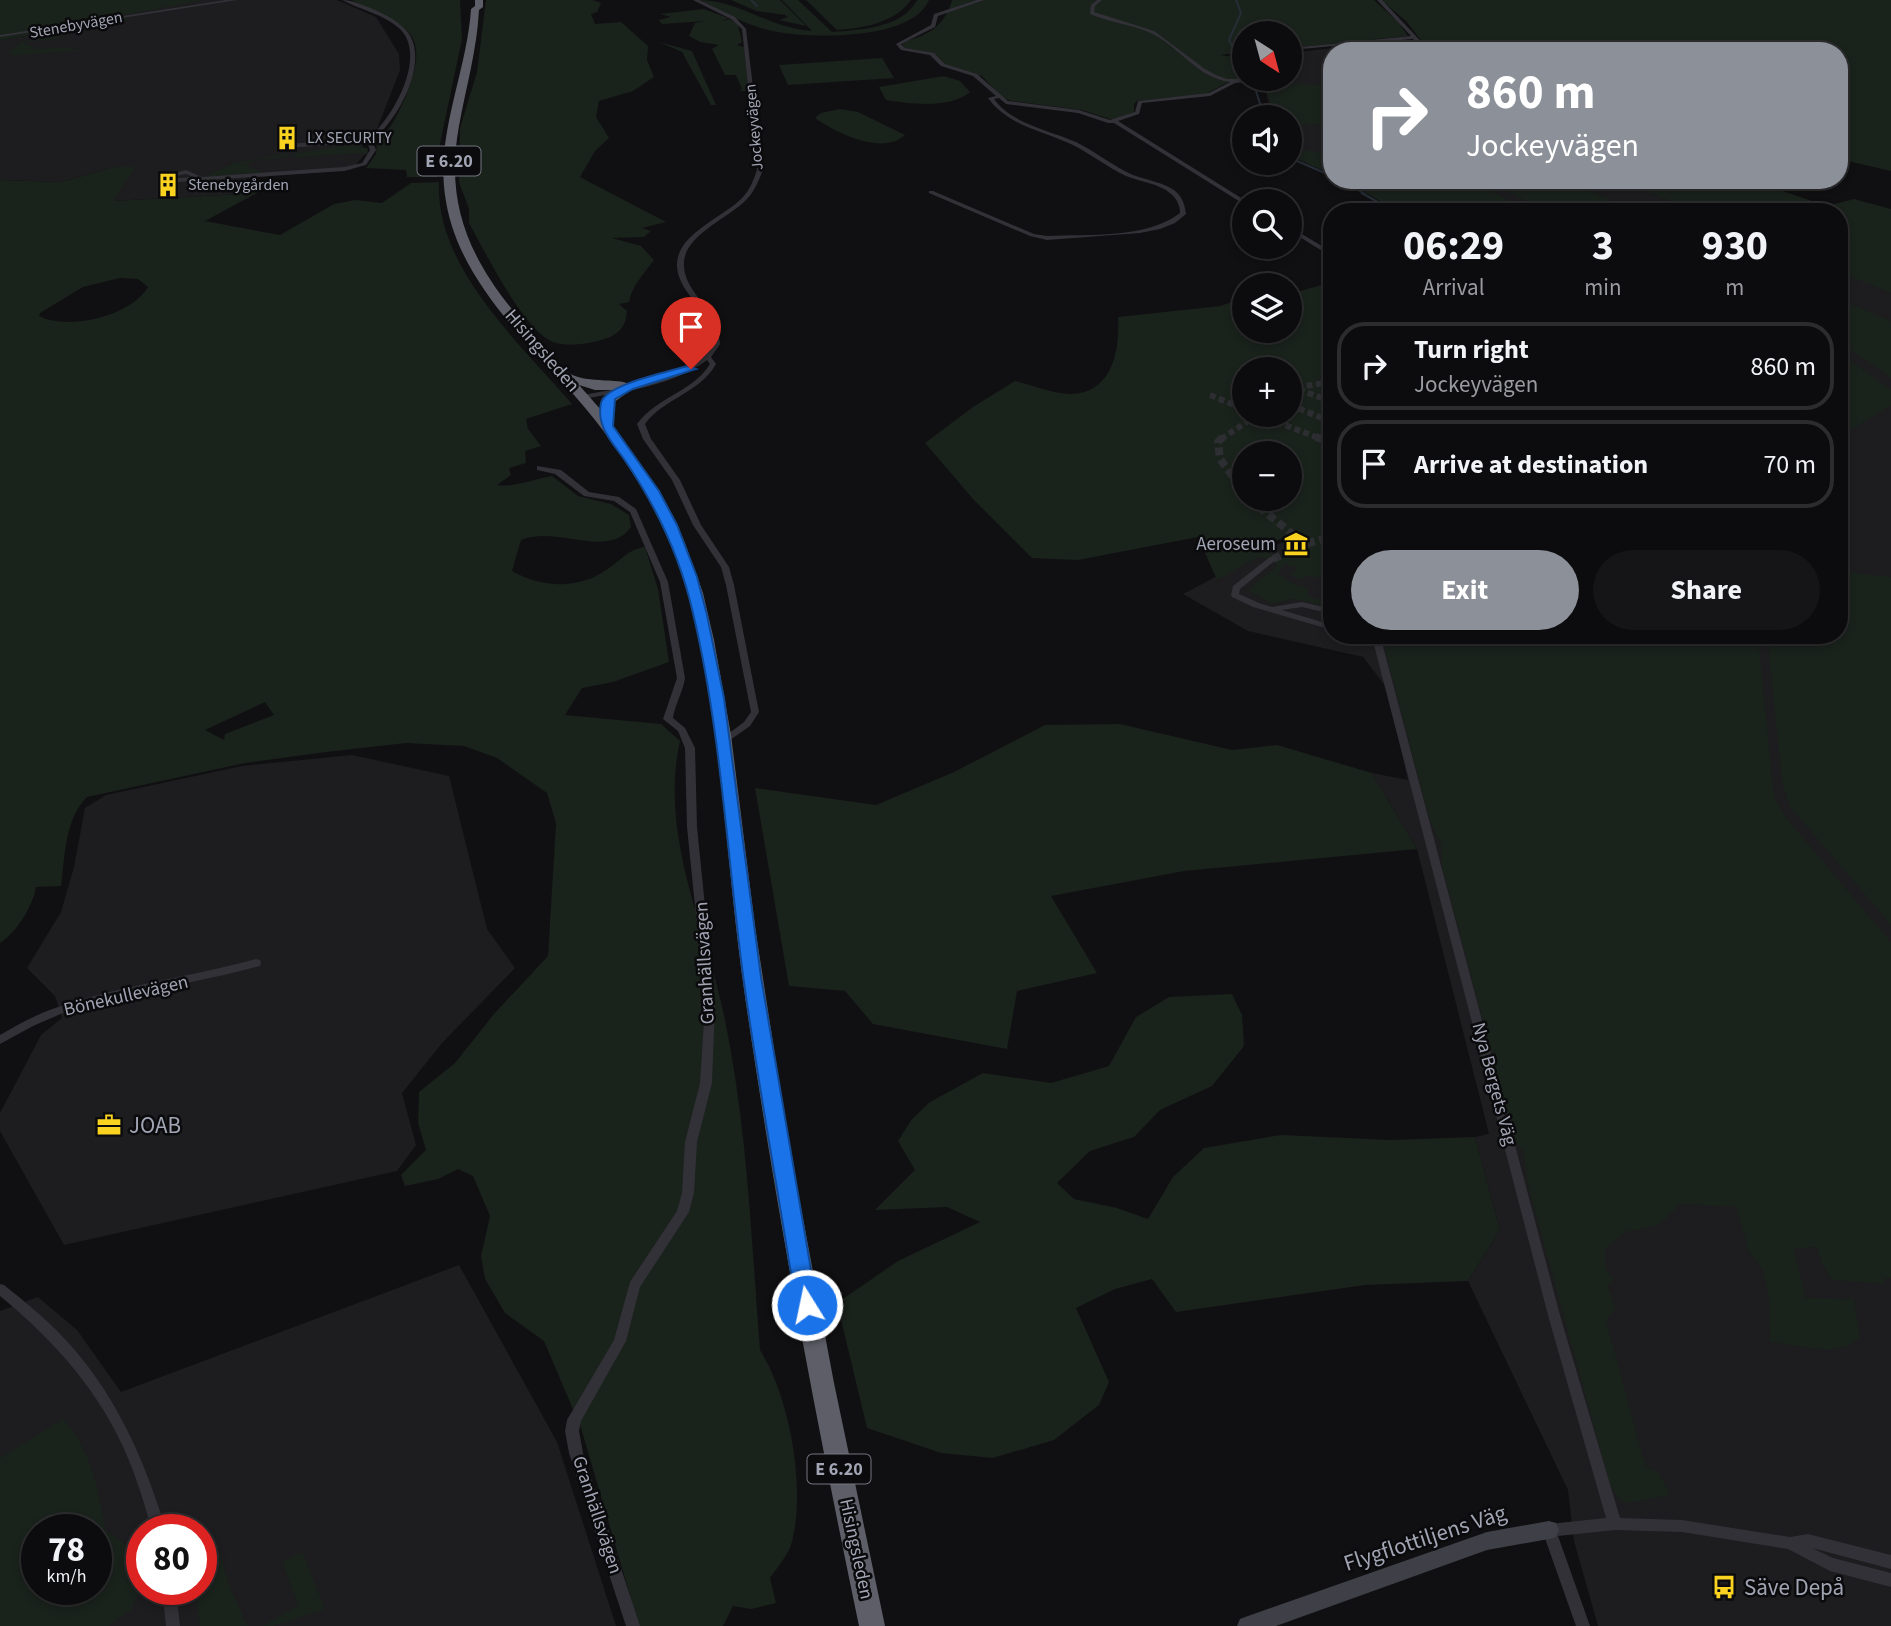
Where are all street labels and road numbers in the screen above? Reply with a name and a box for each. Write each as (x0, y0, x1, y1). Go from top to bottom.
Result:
street label: Stenebyvägen (28, 6, 124, 44)
street label: Jockeyvägen (739, 83, 769, 171)
road number: E 6.20 (418, 146, 480, 176)
street label: Hisingsleden (498, 304, 586, 398)
street label: Granhällsvägen (688, 901, 722, 1025)
street label: Bönekullevägen (61, 969, 191, 1023)
street label: Nya Bergets Väg (1465, 1020, 1523, 1149)
street label: Granhällsvägen (565, 1453, 629, 1577)
road number: E 6.20 (808, 1454, 870, 1484)
street label: Hisingsleden (832, 1496, 880, 1602)
street label: Flygflottiljens Väg (1339, 1496, 1511, 1580)

